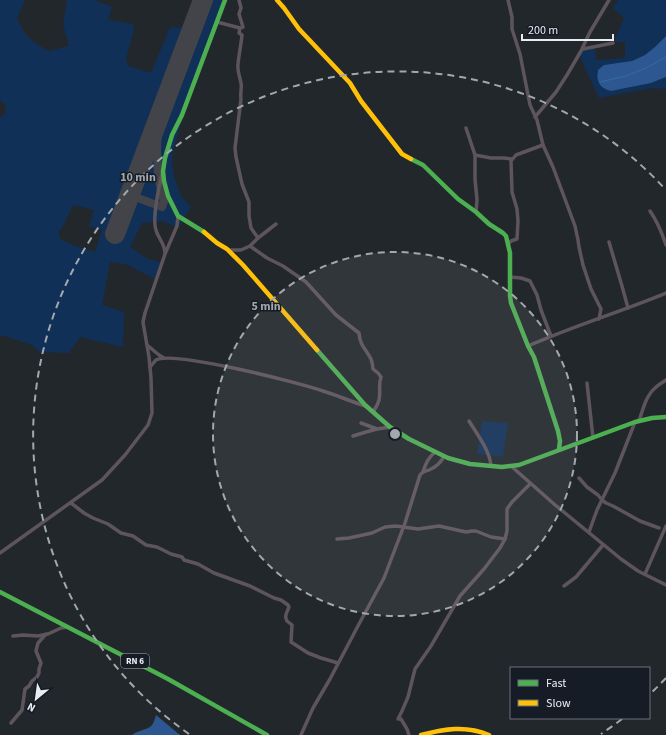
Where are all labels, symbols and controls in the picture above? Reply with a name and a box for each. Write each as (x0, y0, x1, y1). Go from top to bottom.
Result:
scale bar (522, 16, 613, 42)
text: 200 m (528, 22, 558, 39)
text: 10 min (120, 169, 156, 186)
text: 5 min (251, 298, 281, 315)
centre of rings (388, 427, 402, 441)
road number: RN 6 (121, 654, 149, 668)
legend (510, 667, 650, 719)
text: Fast (546, 675, 566, 692)
north arrow (16, 679, 56, 719)
text: Slow (546, 695, 571, 712)
text: N (25, 699, 38, 716)

